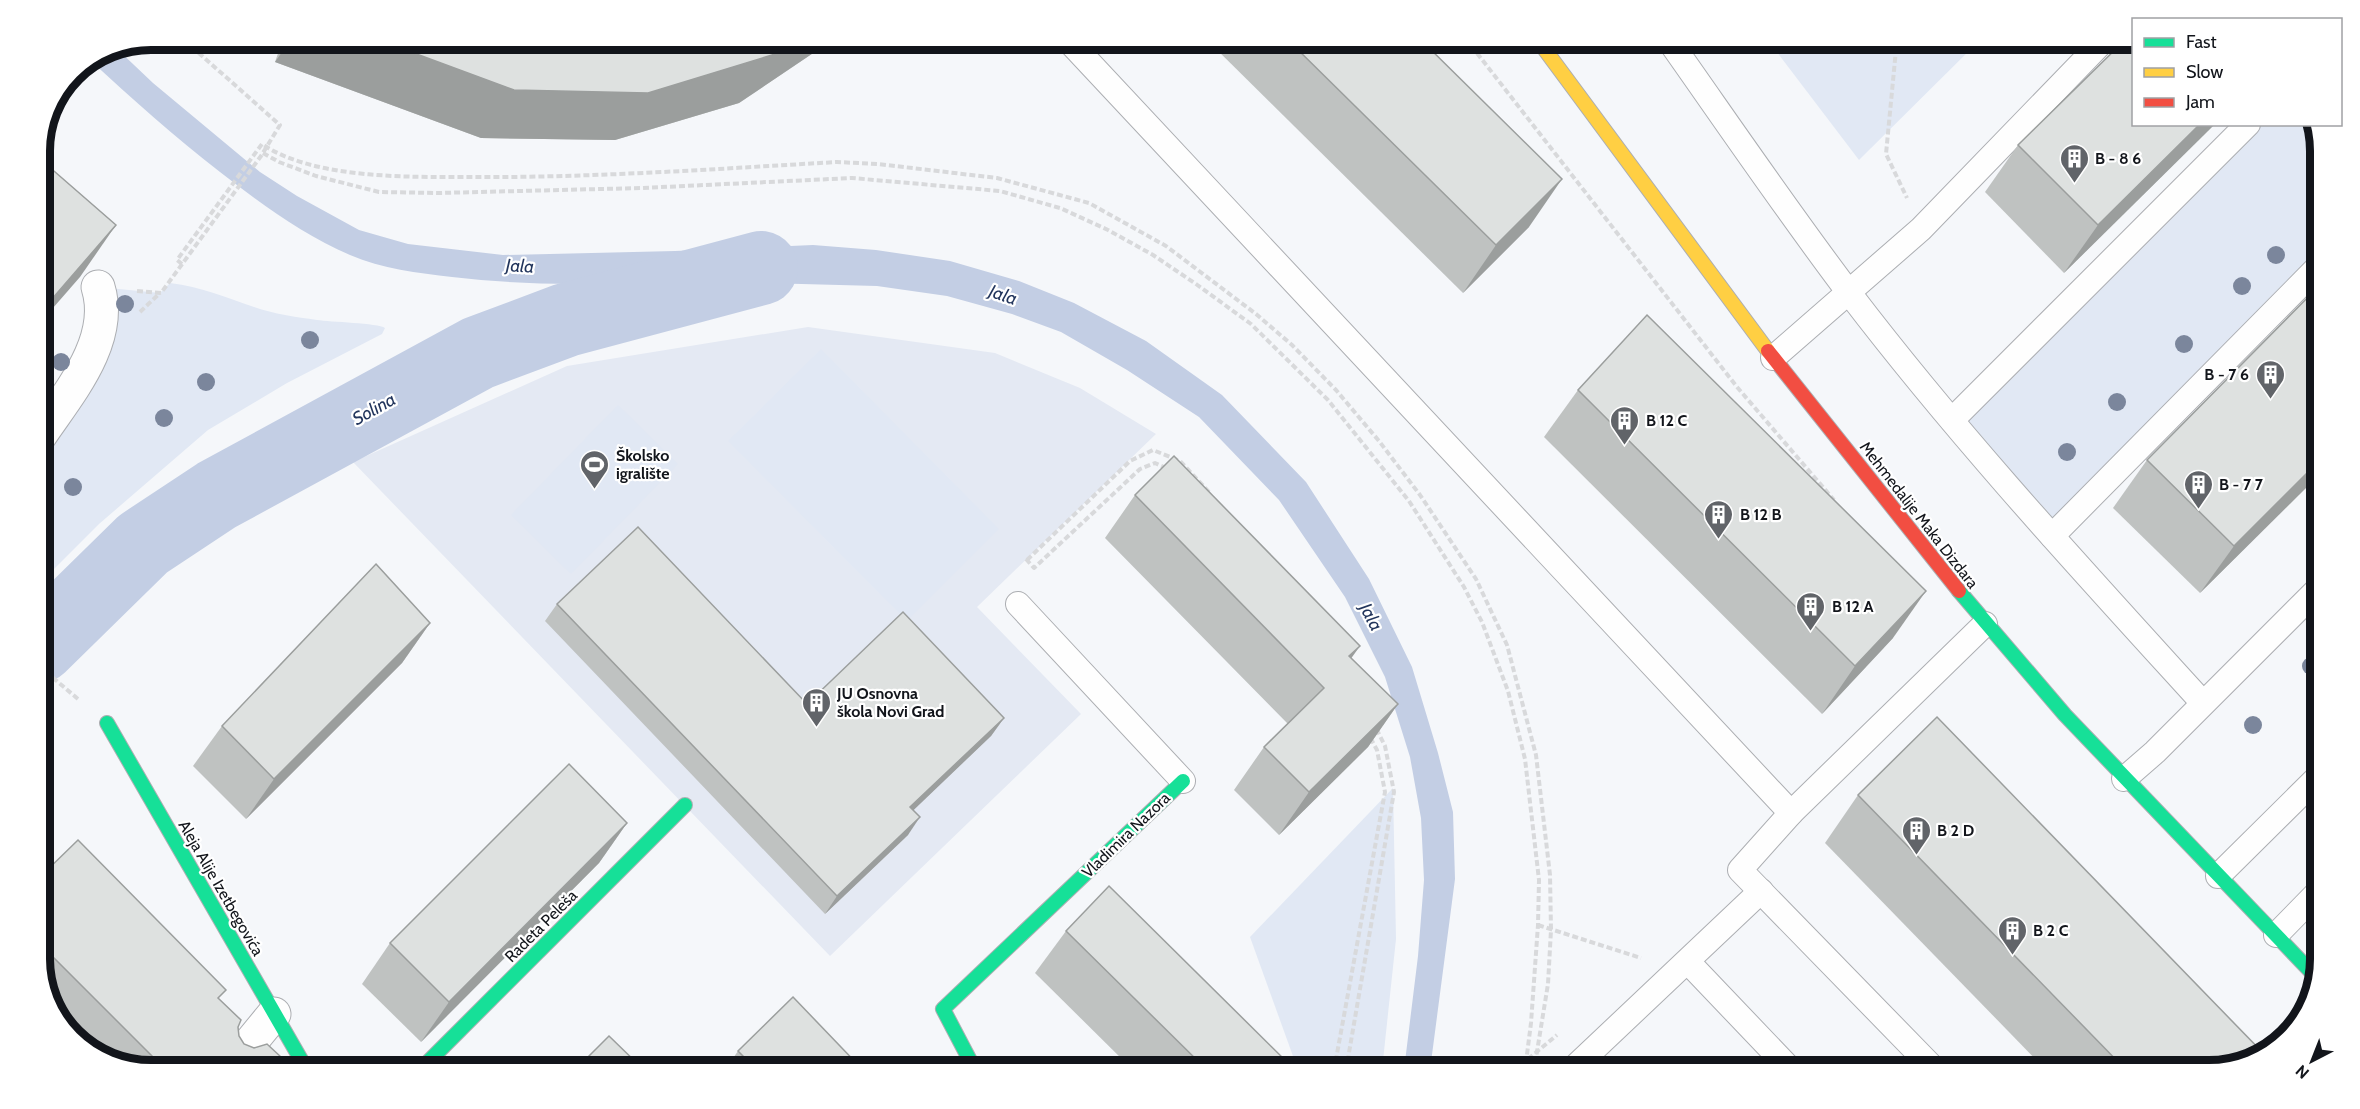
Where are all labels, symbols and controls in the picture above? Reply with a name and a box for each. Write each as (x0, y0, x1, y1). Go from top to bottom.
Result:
legend (2132, 18, 2342, 126)
text: Fast (2186, 31, 2217, 53)
text: Slow (2186, 61, 2223, 83)
text: Jam (2185, 91, 2215, 113)
building icon: B - 8 6 (2058, 142, 2090, 184)
place label: B - 8 6 (2095, 149, 2141, 168)
water label: Jala (503, 254, 535, 278)
water label: Jala (984, 279, 1020, 310)
building icon: B - 7 6 (2254, 358, 2286, 400)
place label: B - 7 6 (2204, 365, 2249, 384)
water label: Solina (349, 388, 399, 430)
building icon: B 12 C (1609, 404, 1641, 446)
place label: B 12 C (1646, 411, 1688, 430)
street label: Mehmedalije Maka Dizdara (1856, 438, 1982, 592)
place label: Školsko igralište (616, 446, 670, 483)
sports icon: Školsko igralište (579, 448, 611, 490)
building icon: B - 7 7 (2182, 468, 2214, 510)
place label: B - 7 7 (2219, 475, 2264, 494)
building icon: B 12 B (1703, 498, 1735, 540)
place label: B 12 B (1740, 505, 1782, 524)
building icon: B 12 A (1795, 590, 1827, 632)
place label: B 12 A (1832, 597, 1874, 616)
water label: Jala (1354, 598, 1387, 635)
place label: JU Osnovna škola Novi Grad (836, 684, 944, 721)
building icon: JU Osnovna škola Novi Grad (800, 686, 832, 728)
street label: Vladimira Nazora (1078, 788, 1174, 882)
building icon: B 2 D (1900, 814, 1932, 856)
street label: Aleja Alije Izetbegovića (174, 817, 268, 959)
place label: B 2 D (1937, 821, 1974, 840)
street label: Radeta Peleša (501, 886, 581, 966)
building icon: B 2 C (1996, 914, 2028, 956)
place label: B 2 C (2033, 921, 2069, 940)
north arrow (2282, 1031, 2342, 1091)
text: N (2292, 1061, 2313, 1083)

